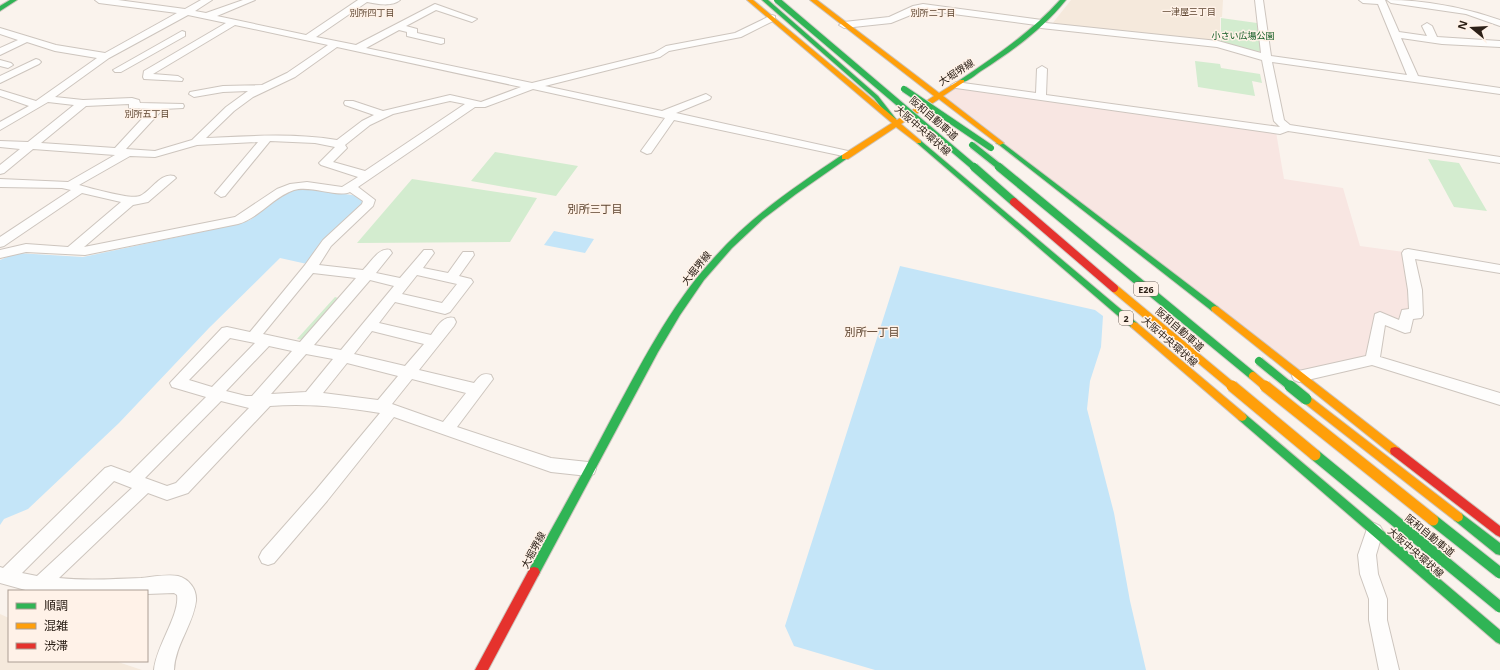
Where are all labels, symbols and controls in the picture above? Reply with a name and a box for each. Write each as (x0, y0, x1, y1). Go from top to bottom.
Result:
district label: 一津屋三丁目 (1162, 5, 1216, 18)
district label: 別所四丁目 (349, 6, 395, 19)
district label: 別所二丁目 (910, 6, 956, 19)
north arrow (1452, 8, 1492, 48)
text: N (1453, 18, 1471, 31)
park label: 小さい広場公園 (1211, 29, 1275, 42)
street label: 大堀堺線 (935, 55, 977, 89)
street label: 阪和自動車道 (907, 93, 961, 143)
street label: 大阪中央環状線 (892, 102, 954, 158)
district label: 別所五丁目 (124, 107, 170, 120)
district label: 別所三丁目 (568, 201, 623, 216)
street label: 大堀堺線 (678, 248, 714, 288)
road number: E26 (1134, 282, 1158, 296)
street label: 阪和自動車道 (1153, 304, 1207, 354)
road number: 2 (1119, 311, 1133, 325)
street label: 大阪中央環状線 (1139, 313, 1201, 369)
district label: 別所一丁目 (845, 324, 900, 339)
street label: 阪和自動車道 (1402, 511, 1458, 559)
street label: 大阪中央環状線 (1385, 524, 1447, 580)
street label: 大堀堺線 (517, 529, 549, 571)
legend (8, 590, 148, 662)
text: 順調 (44, 597, 68, 614)
text: 混雑 (44, 617, 68, 634)
text: 渋滞 (44, 637, 68, 654)

